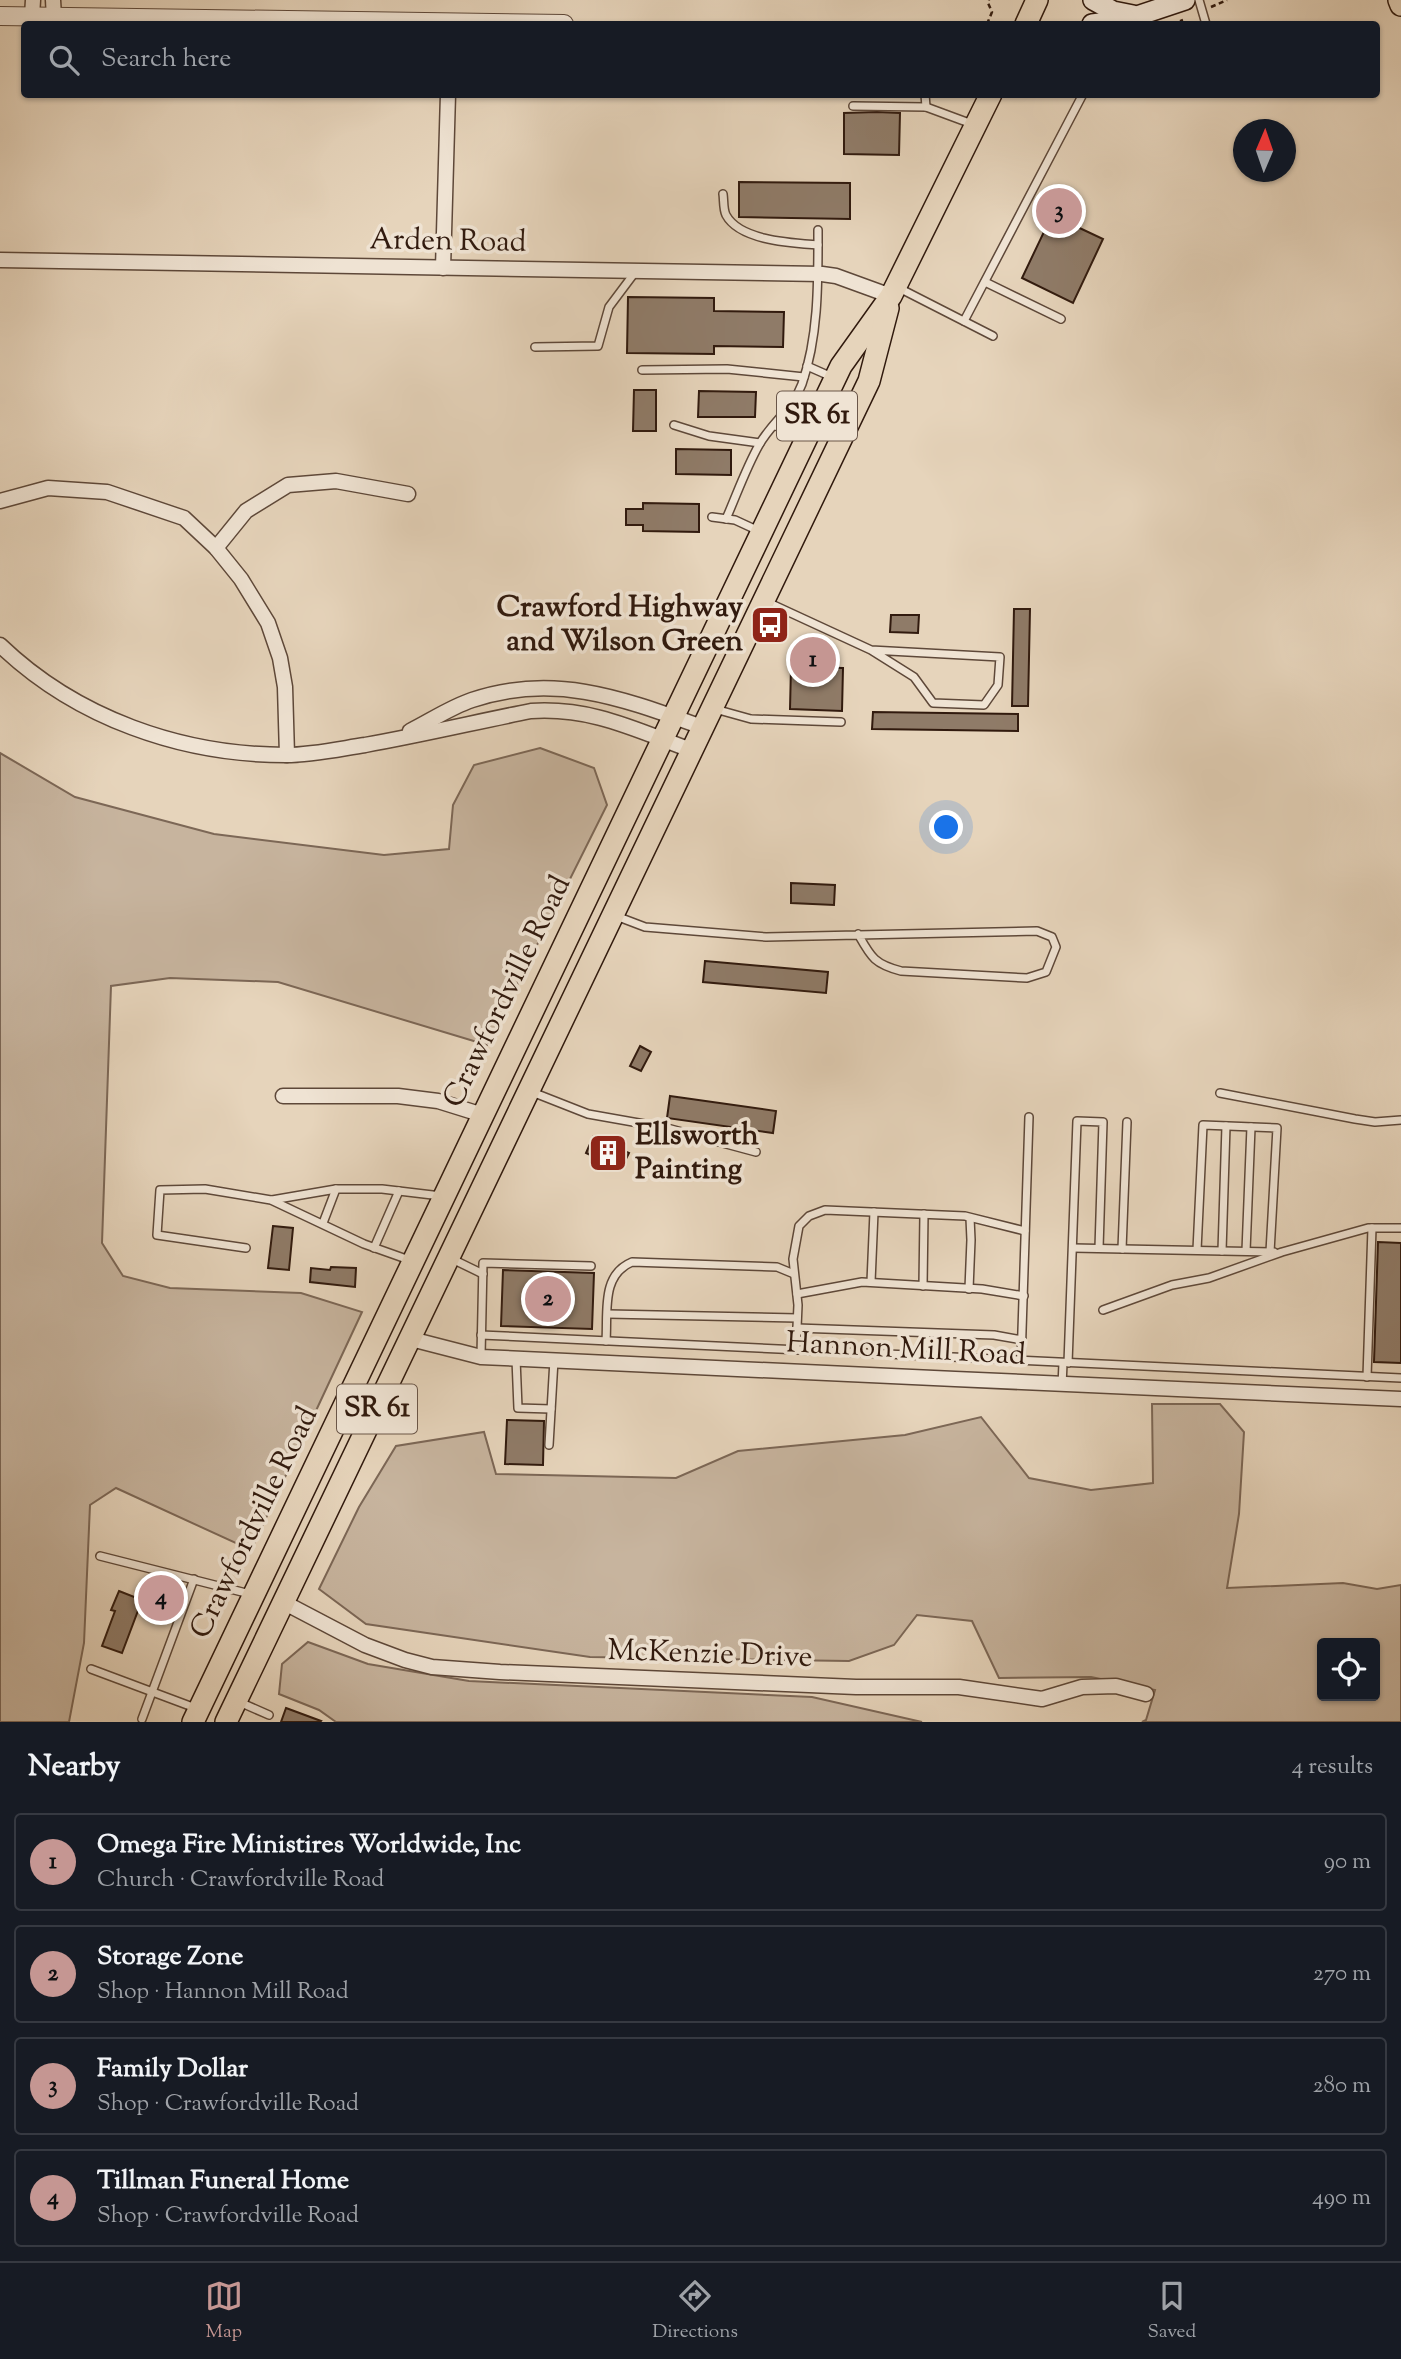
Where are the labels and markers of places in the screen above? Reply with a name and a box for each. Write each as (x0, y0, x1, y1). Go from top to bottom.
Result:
pin: 3 (1036, 185, 1082, 237)
place label: Crawford Highway and Wilson Green (497, 587, 743, 664)
bus stop icon: Crawford Highway and Wilson Green (749, 604, 791, 646)
pin: 1 (790, 634, 836, 686)
place label: Ellsworth Painting (635, 1115, 759, 1192)
building icon: Ellsworth Painting (587, 1132, 629, 1174)
pin: 2 (525, 1273, 571, 1325)
pin: 4 (138, 1572, 184, 1624)

